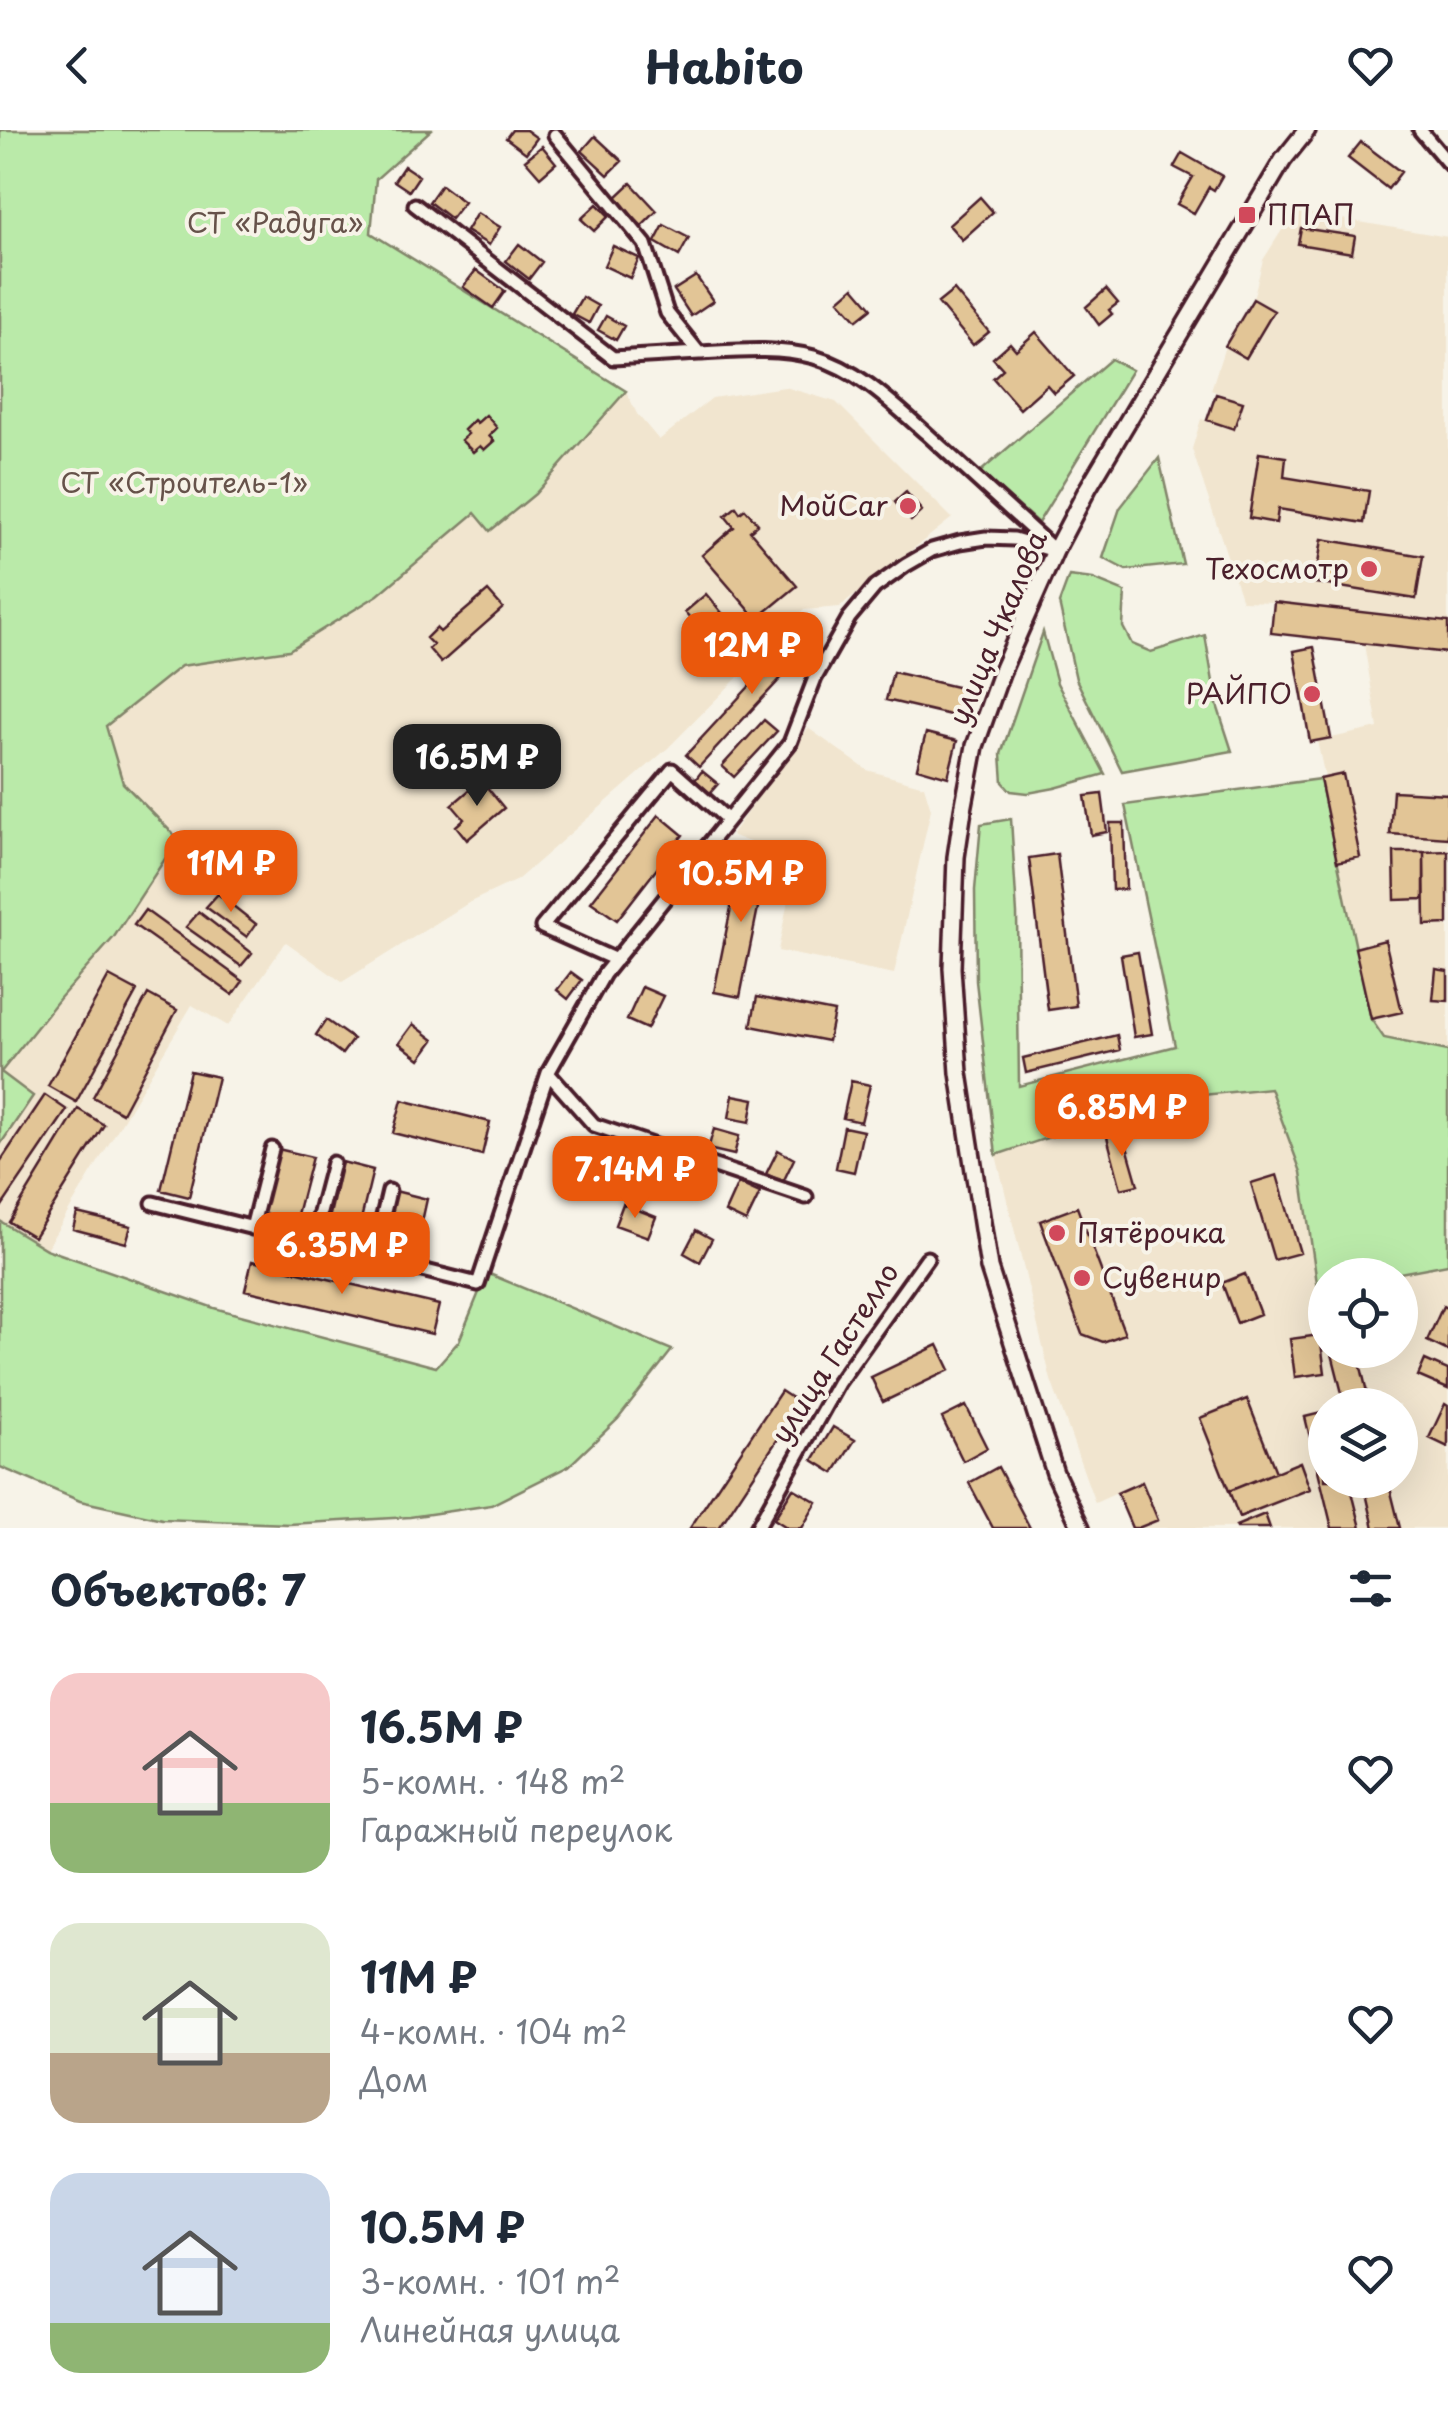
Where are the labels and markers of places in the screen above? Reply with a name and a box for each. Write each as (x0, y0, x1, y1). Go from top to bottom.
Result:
place label: ППАП (1267, 192, 1355, 235)
marker: ППАП (1236, 204, 1258, 226)
place label: МойCar (779, 483, 888, 526)
marker: МойCar (897, 495, 919, 517)
place label: Техосмотр (1205, 546, 1349, 589)
marker: Техосмотр (1358, 558, 1380, 580)
pin: 12M ₽ (682, 612, 822, 697)
place label: РАЙПО (1186, 671, 1292, 714)
marker: РАЙПО (1301, 683, 1323, 705)
pin: 16.5M ₽ (385, 724, 569, 809)
pin: 11M ₽ (161, 830, 301, 915)
pin: 10.5M ₽ (649, 840, 833, 925)
pin: 6.85M ₽ (1030, 1074, 1214, 1159)
pin: 7.14M ₽ (543, 1136, 727, 1221)
place label: Пятёрочка (1077, 1210, 1226, 1253)
pin: 6.35M ₽ (250, 1212, 434, 1297)
marker: Пятёрочка (1046, 1222, 1068, 1244)
place label: Сувенир (1102, 1255, 1221, 1298)
marker: Сувенир (1071, 1267, 1093, 1289)

